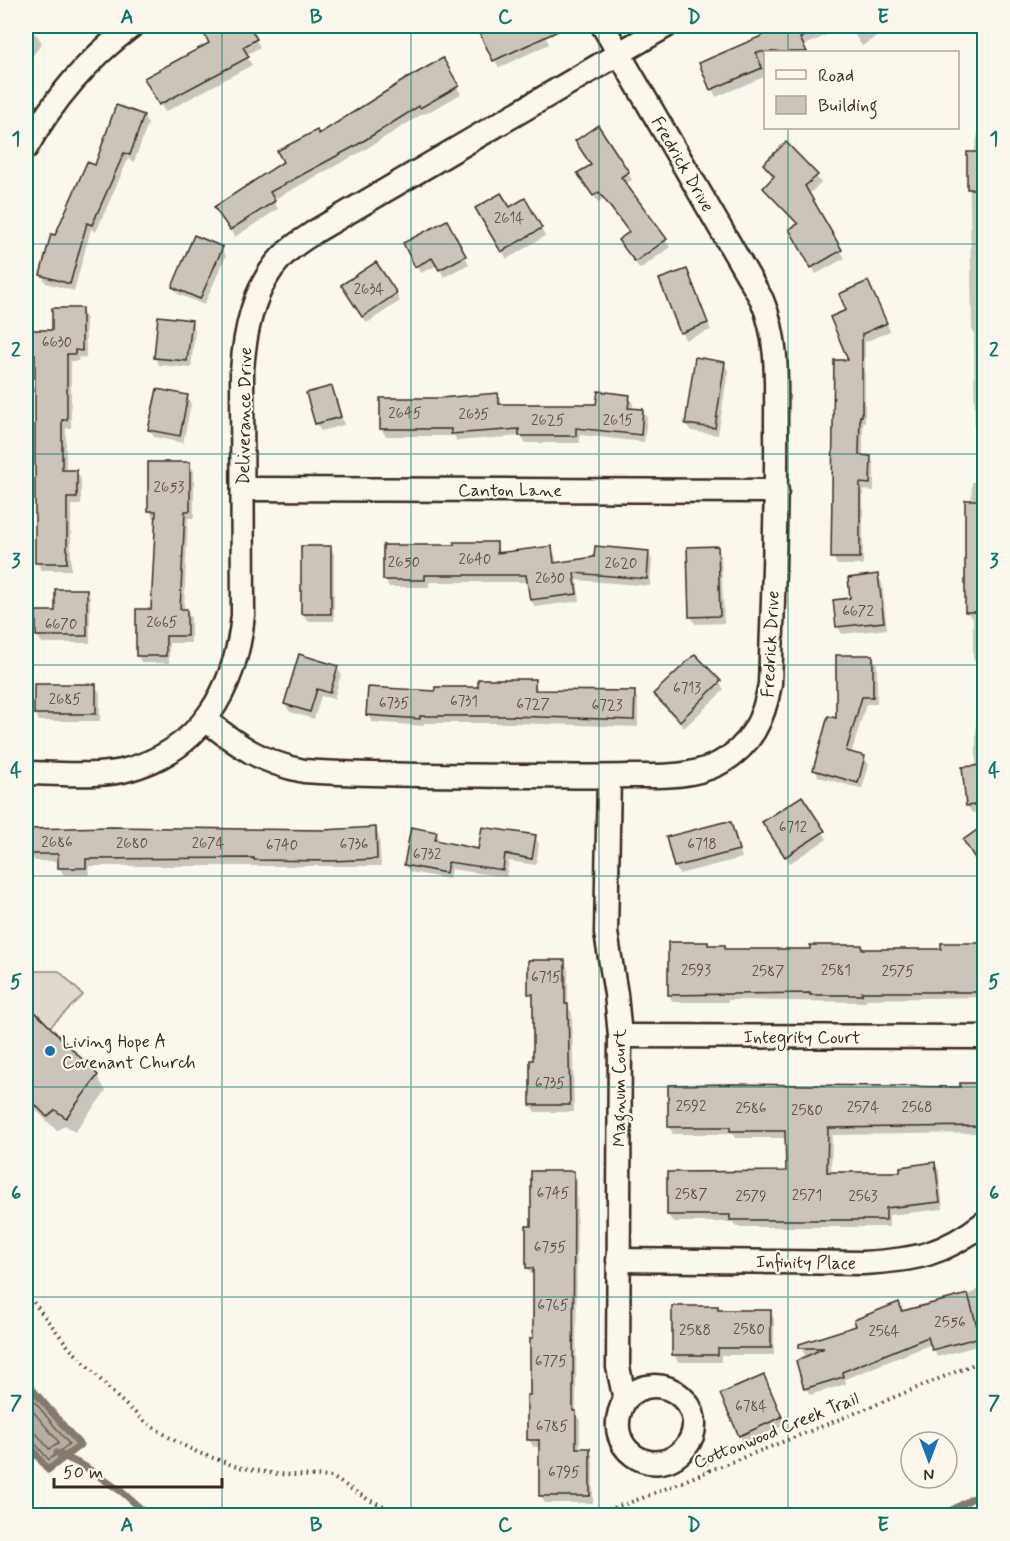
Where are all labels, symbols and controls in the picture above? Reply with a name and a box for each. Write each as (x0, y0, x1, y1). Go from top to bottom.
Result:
text: A (120, 4, 134, 31)
text: B (310, 4, 323, 31)
text: C (498, 4, 513, 31)
text: D (687, 4, 701, 31)
text: E (877, 4, 889, 31)
legend (764, 51, 959, 129)
text: Road (818, 64, 854, 88)
text: Building (818, 94, 878, 120)
street label: Fredrick Drive (645, 112, 719, 217)
text: 1 (12, 126, 20, 153)
text: 1 (990, 126, 998, 153)
house number: 2614 (494, 209, 524, 229)
house number: 2634 (354, 280, 385, 300)
house number: 6630 (42, 333, 72, 353)
text: 2 (11, 337, 21, 364)
text: 2 (989, 337, 999, 364)
street label: Deliverance Drive (232, 347, 258, 485)
house number: 2645 (388, 404, 422, 424)
house number: 2635 (459, 405, 489, 425)
house number: 2625 (531, 411, 565, 431)
house number: 2615 (603, 411, 633, 431)
house number: 2653 (154, 478, 185, 498)
street label: Canton Lane (458, 479, 562, 503)
text: 3 (11, 548, 21, 575)
text: 3 (989, 548, 999, 575)
house number: 2640 (459, 550, 491, 570)
house number: 2650 (388, 553, 420, 573)
house number: 2620 (605, 554, 637, 574)
house number: 2630 (535, 569, 565, 589)
street label: Fredrick Drive (756, 590, 786, 698)
house number: 6672 (842, 602, 874, 622)
house number: 2665 (146, 613, 178, 633)
house number: 6670 (45, 615, 77, 635)
house number: 6713 (673, 679, 701, 699)
house number: 2685 (49, 690, 81, 710)
house number: 6731 (450, 692, 478, 712)
house number: 6735 (379, 694, 409, 714)
house number: 6727 (516, 695, 550, 715)
house number: 6723 (592, 696, 623, 716)
text: 4 (10, 758, 22, 785)
text: 4 (988, 758, 1000, 785)
house number: 6712 (779, 818, 807, 838)
house number: 2686 (41, 833, 73, 853)
house number: 2680 (116, 834, 148, 854)
house number: 2674 (192, 834, 225, 854)
house number: 6736 (339, 835, 369, 855)
house number: 6718 (687, 835, 717, 855)
house number: 6740 (266, 836, 298, 856)
house number: 6732 (413, 845, 441, 865)
house number: 2593 (681, 961, 711, 981)
house number: 2581 (821, 961, 851, 981)
house number: 2587 (752, 962, 784, 982)
house number: 2575 (882, 962, 914, 982)
house number: 6715 (531, 968, 561, 988)
text: 5 (10, 969, 22, 996)
text: 5 (988, 969, 1000, 996)
street label: Integrity Court (743, 1026, 861, 1051)
street label: Magnum Court (608, 1029, 634, 1147)
place label: Living Hope A Covenant Church (62, 1030, 196, 1075)
marker: Living Hope A Covenant Church (43, 1044, 57, 1058)
house number: 6735 (535, 1074, 565, 1094)
house number: 2592 (676, 1097, 706, 1117)
house number: 2574 (847, 1098, 879, 1118)
house number: 2568 (902, 1098, 932, 1118)
house number: 2586 (735, 1099, 767, 1119)
house number: 2580 (791, 1101, 823, 1121)
text: 6 (11, 1180, 21, 1207)
text: 6 (989, 1180, 999, 1207)
house number: 6745 (536, 1184, 570, 1204)
house number: 2587 (675, 1185, 707, 1205)
house number: 2571 (792, 1186, 822, 1206)
house number: 2579 (735, 1187, 767, 1207)
house number: 2563 (848, 1187, 878, 1207)
house number: 6755 (534, 1238, 566, 1258)
street label: Infinity Place (756, 1250, 856, 1276)
house number: 6765 (537, 1296, 569, 1316)
house number: 2556 (934, 1313, 966, 1333)
house number: 2580 (733, 1320, 765, 1340)
house number: 2588 (679, 1321, 711, 1341)
house number: 2564 (868, 1322, 900, 1342)
house number: 6775 (535, 1352, 567, 1372)
street label: Cottonwood Creek Trail (690, 1387, 863, 1475)
text: 7 (10, 1390, 22, 1417)
text: 7 (988, 1390, 1000, 1417)
house number: 6784 (735, 1397, 767, 1417)
house number: 6785 (536, 1417, 568, 1437)
north arrow (899, 1430, 959, 1490)
scale bar (54, 1451, 222, 1489)
text: 50 m (63, 1461, 103, 1485)
house number: 6795 (548, 1463, 580, 1483)
text: N (924, 1463, 934, 1484)
text: A (120, 1512, 134, 1539)
text: B (310, 1512, 323, 1539)
text: C (498, 1512, 513, 1539)
text: D (687, 1512, 701, 1539)
text: E (877, 1512, 889, 1539)

